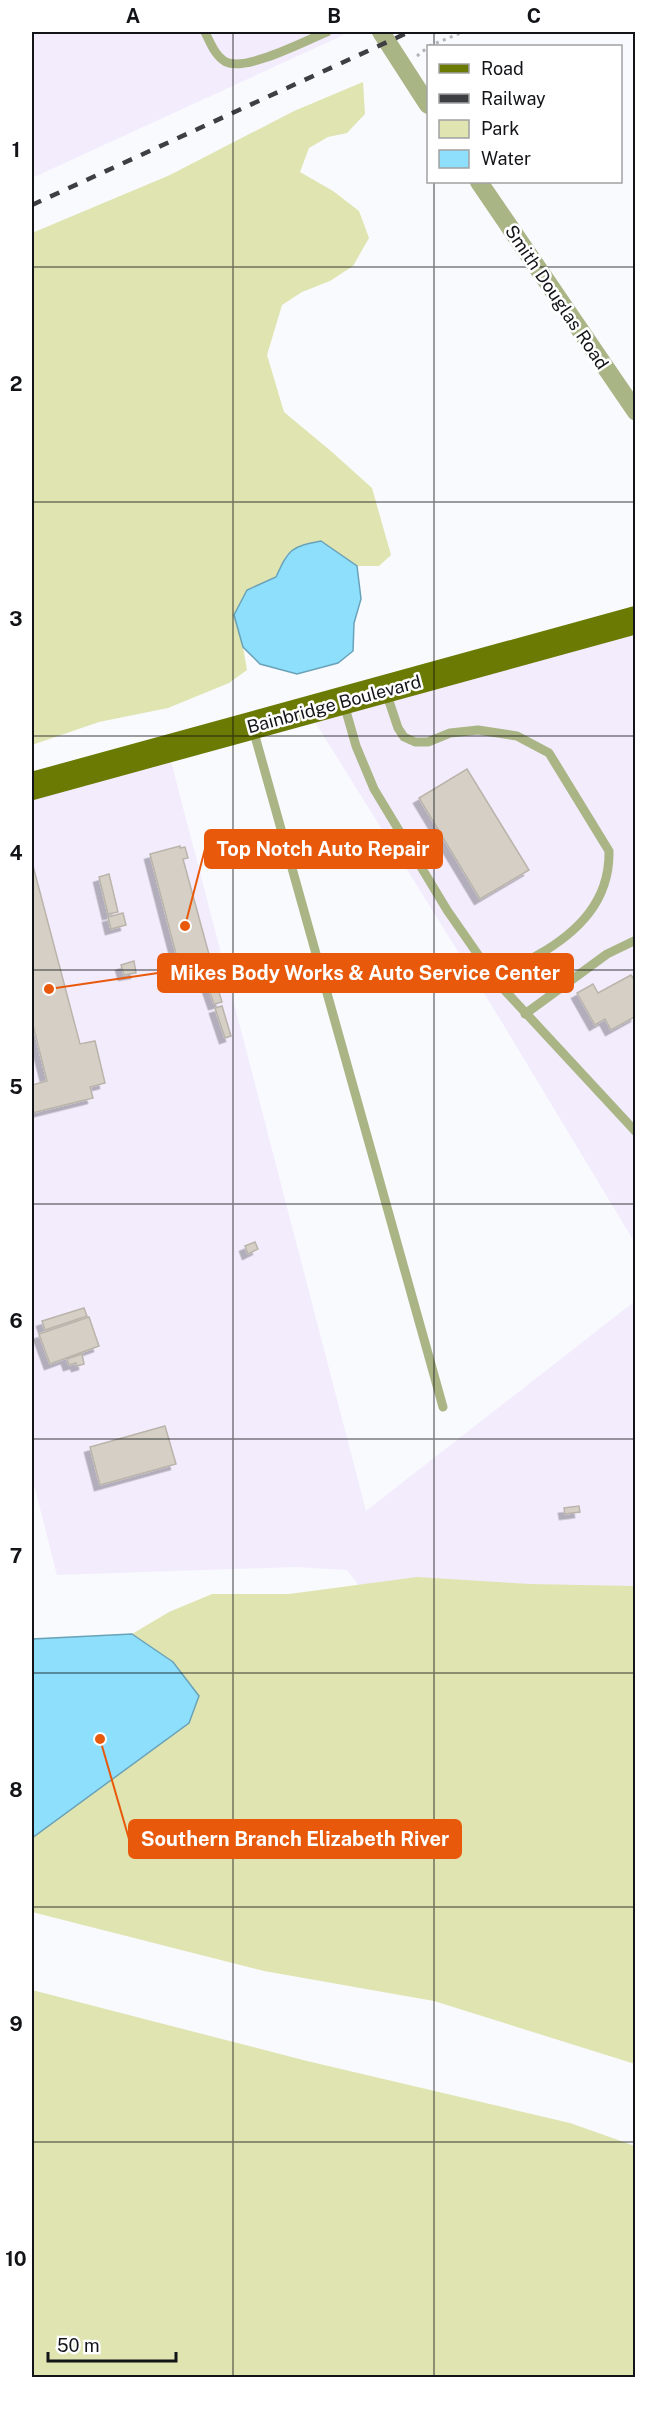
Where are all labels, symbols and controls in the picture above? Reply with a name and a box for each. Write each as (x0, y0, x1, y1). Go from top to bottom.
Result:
text: A (126, 4, 140, 28)
text: B (327, 4, 341, 28)
text: C (527, 4, 541, 28)
legend (427, 45, 622, 183)
text: Road (481, 58, 524, 79)
text: Railway (481, 88, 546, 109)
text: Park (481, 118, 519, 139)
text: 1 (12, 138, 20, 162)
text: Water (481, 148, 531, 169)
street label: Smith Douglas Road (501, 221, 613, 373)
text: 2 (10, 372, 22, 396)
text: 3 (9, 607, 23, 631)
street label: Bainbridge Boulevard (245, 671, 423, 737)
callout: Top Notch Auto Repair (205, 830, 442, 868)
text: Top Notch Auto Repair (217, 837, 429, 861)
text: 4 (9, 841, 23, 865)
callout: Mikes Body Works & Auto Service Center (158, 954, 573, 992)
text: Mikes Body Works & Auto Service Center (170, 961, 560, 985)
text: 5 (9, 1075, 23, 1099)
text: 6 (9, 1309, 23, 1333)
text: 7 (10, 1544, 22, 1568)
text: 8 (9, 1778, 23, 1802)
callout: Southern Branch Elizabeth River (129, 1820, 461, 1858)
text: Southern Branch Elizabeth River (141, 1827, 449, 1851)
text: 9 (9, 2012, 23, 2036)
text: 10 (5, 2247, 27, 2271)
scale bar (48, 2325, 176, 2363)
text: 50 m (57, 2335, 100, 2356)

